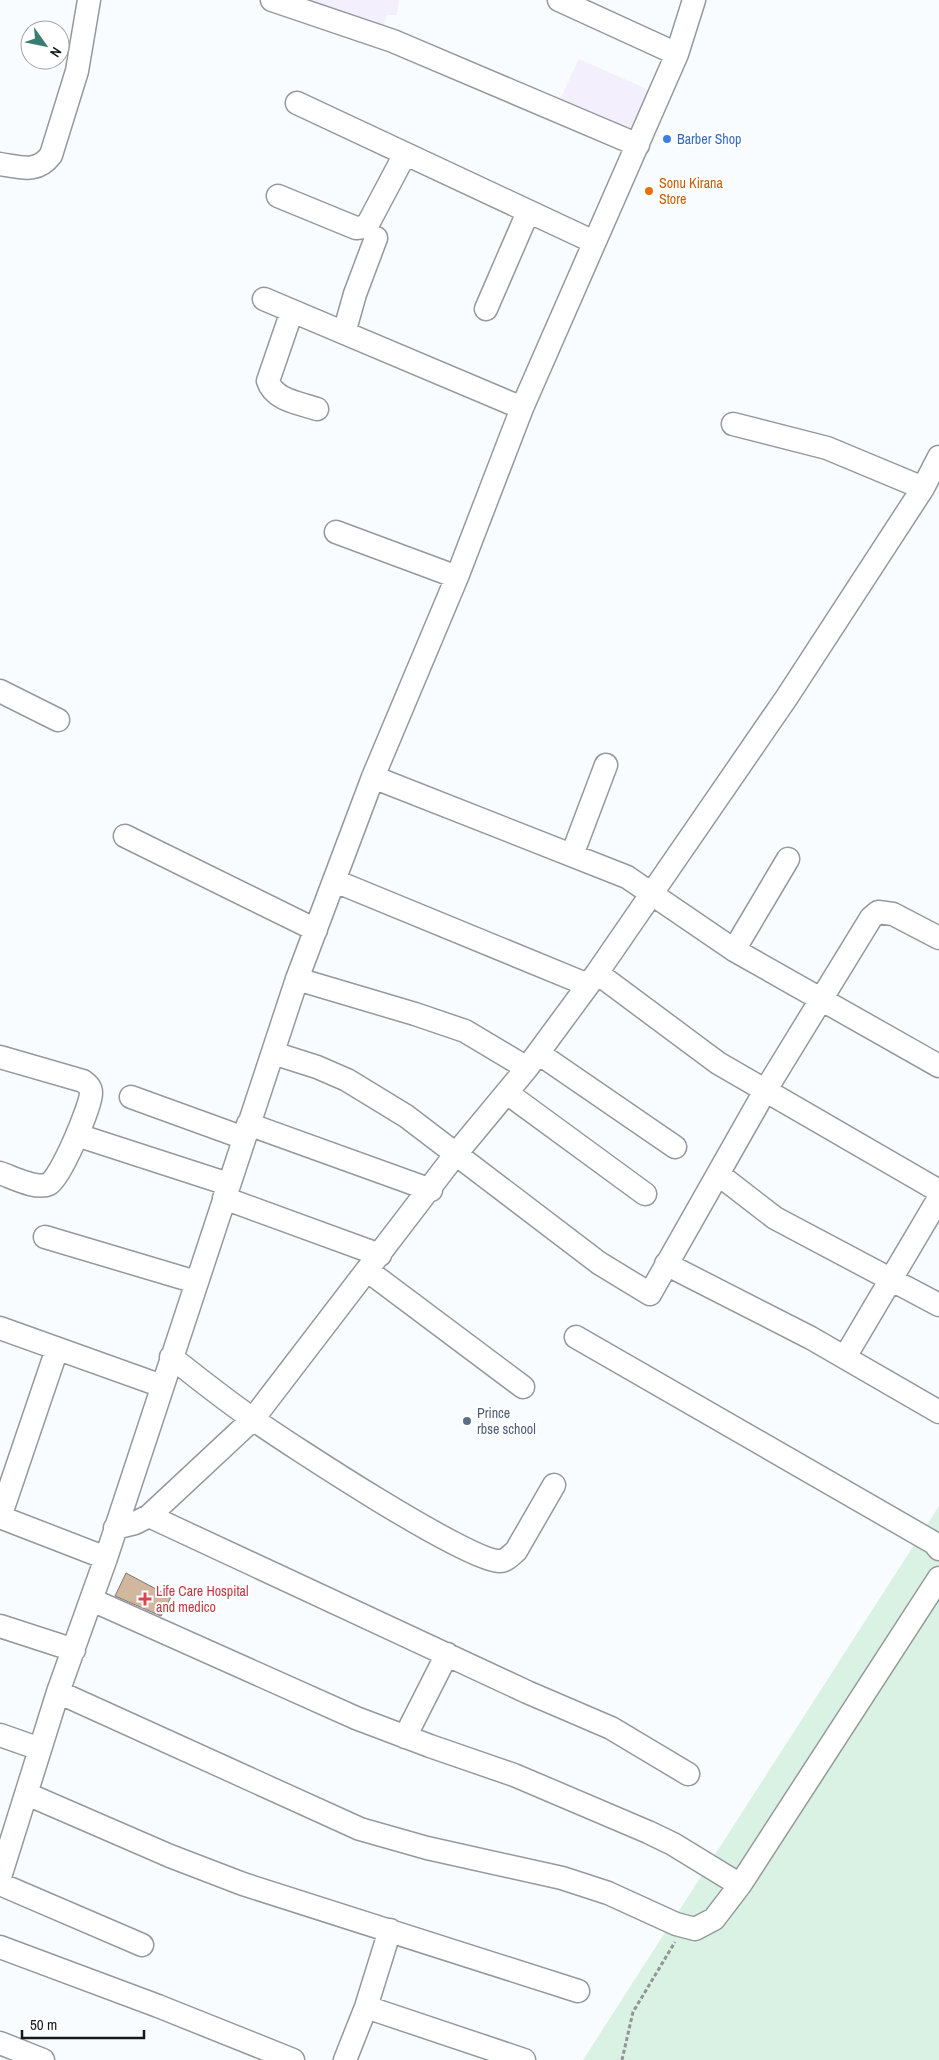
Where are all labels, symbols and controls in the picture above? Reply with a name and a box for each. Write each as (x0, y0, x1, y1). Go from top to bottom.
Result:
north arrow (20, 20, 70, 70)
text: N (46, 44, 66, 60)
place label: Barber Shop (677, 130, 741, 148)
marker: Barber Shop (661, 133, 673, 145)
place label: Sonu Kirana Store (659, 174, 723, 208)
marker: Sonu Kirana Store (643, 185, 655, 197)
place label: Prince rbse school (477, 1404, 536, 1438)
marker: Prince rbse school (461, 1415, 473, 1427)
place label: Life Care Hospital and medico (156, 1582, 249, 1616)
marker: Life Care Hospital and medico (138, 1592, 152, 1606)
scale bar (22, 2008, 145, 2040)
text: 50 m (30, 2014, 57, 2035)

